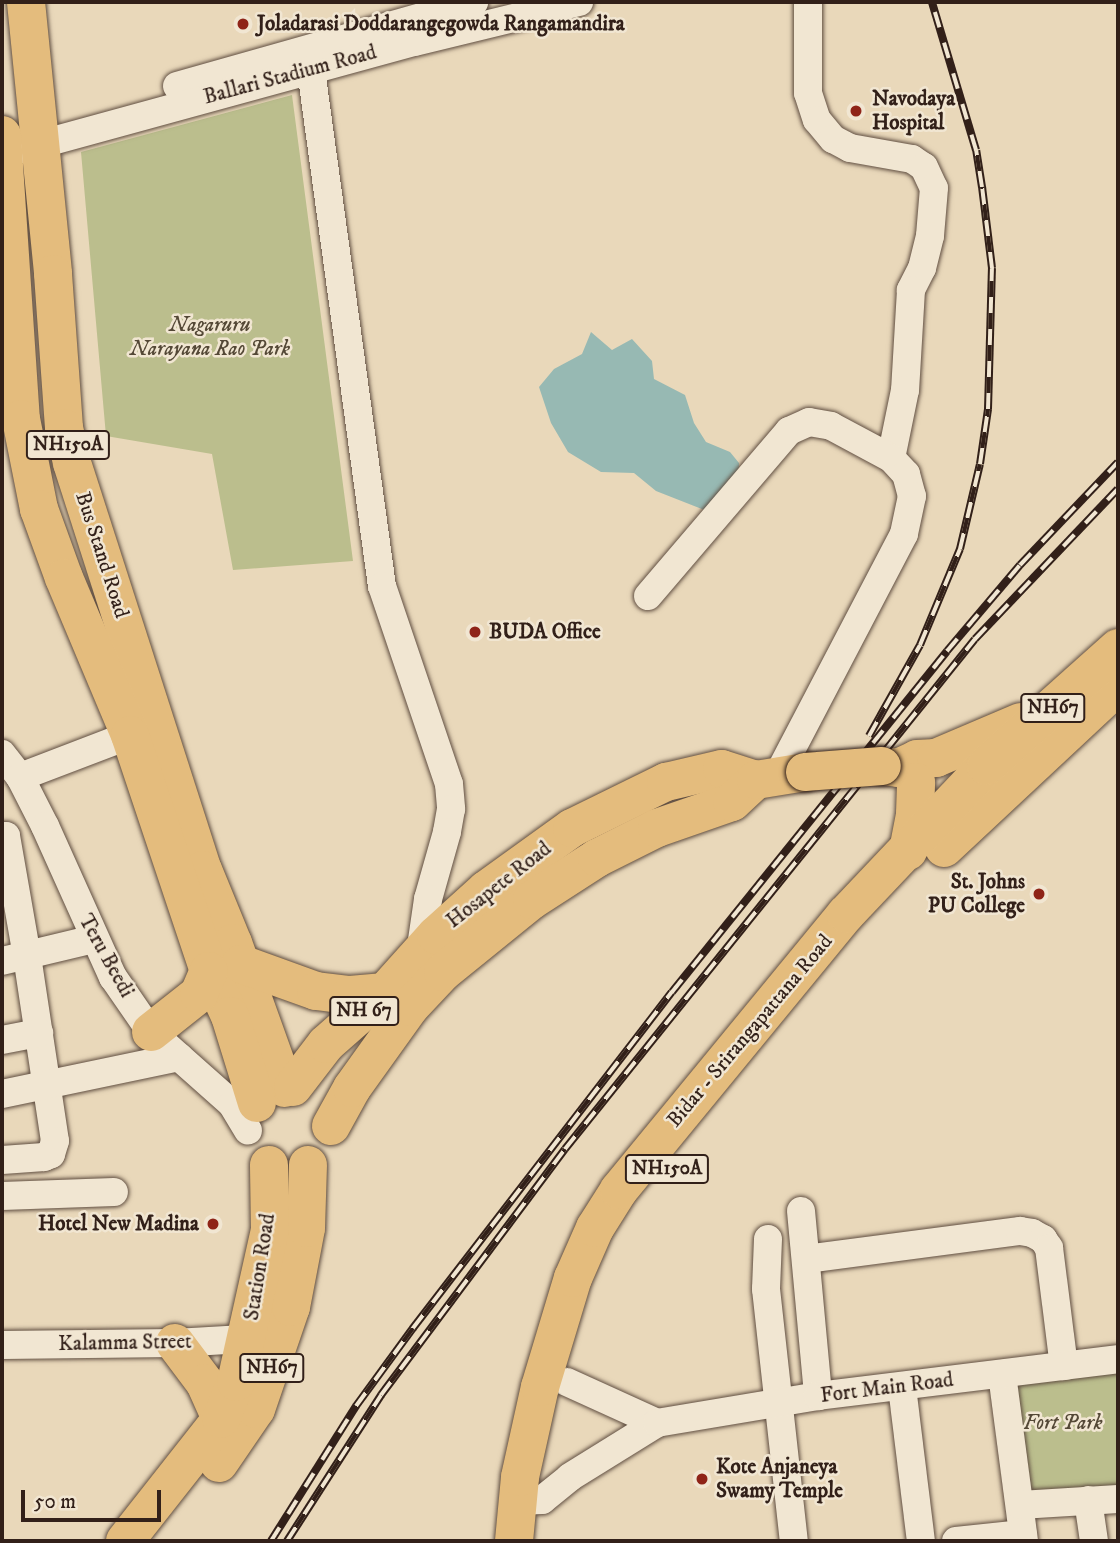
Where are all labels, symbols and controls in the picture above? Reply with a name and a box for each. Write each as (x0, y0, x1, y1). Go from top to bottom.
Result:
place label: Joladarasi Doddarangegowda Rangamandira (257, 11, 625, 37)
marker: Joladarasi Doddarangegowda Rangamandira (235, 16, 251, 32)
street label: Ballari Stadium Road (201, 40, 379, 110)
place label: Navodaya Hospital (872, 86, 955, 136)
marker: Navodaya Hospital (846, 101, 866, 121)
park label: Nagaruru Narayana Rao Park (130, 312, 290, 362)
road number: NH150A (24, 430, 112, 460)
street label: Bus Stand Road (70, 489, 134, 621)
place label: BUDA Office (489, 619, 601, 645)
marker: BUDA Office (467, 624, 483, 640)
road number: NH67 (1020, 692, 1086, 723)
street label: Hosapete Road (442, 836, 556, 934)
place label: St. Johns PU College (928, 869, 1025, 919)
marker: St. Johns PU College (1031, 886, 1047, 902)
street label: Teru Beedi (73, 910, 139, 1002)
street label: Bidar - Srirangapattana Road (662, 929, 838, 1133)
road number: NH 67 (329, 995, 399, 1026)
road number: NH150A (623, 1154, 711, 1184)
place label: Hotel New Madina (38, 1211, 199, 1237)
street label: Station Road (239, 1212, 281, 1322)
marker: Hotel New Madina (205, 1216, 221, 1232)
street label: Kalamma Street (58, 1329, 192, 1357)
road number: NH67 (239, 1352, 305, 1384)
street label: Fort Main Road (819, 1367, 955, 1409)
park label: Fort Park (1024, 1410, 1102, 1436)
place label: Kote Anjaneya Swamy Temple (716, 1454, 843, 1504)
marker: Kote Anjaneya Swamy Temple (694, 1471, 710, 1487)
scale bar (24, 1476, 164, 1520)
text: 50 m (34, 1489, 76, 1515)

